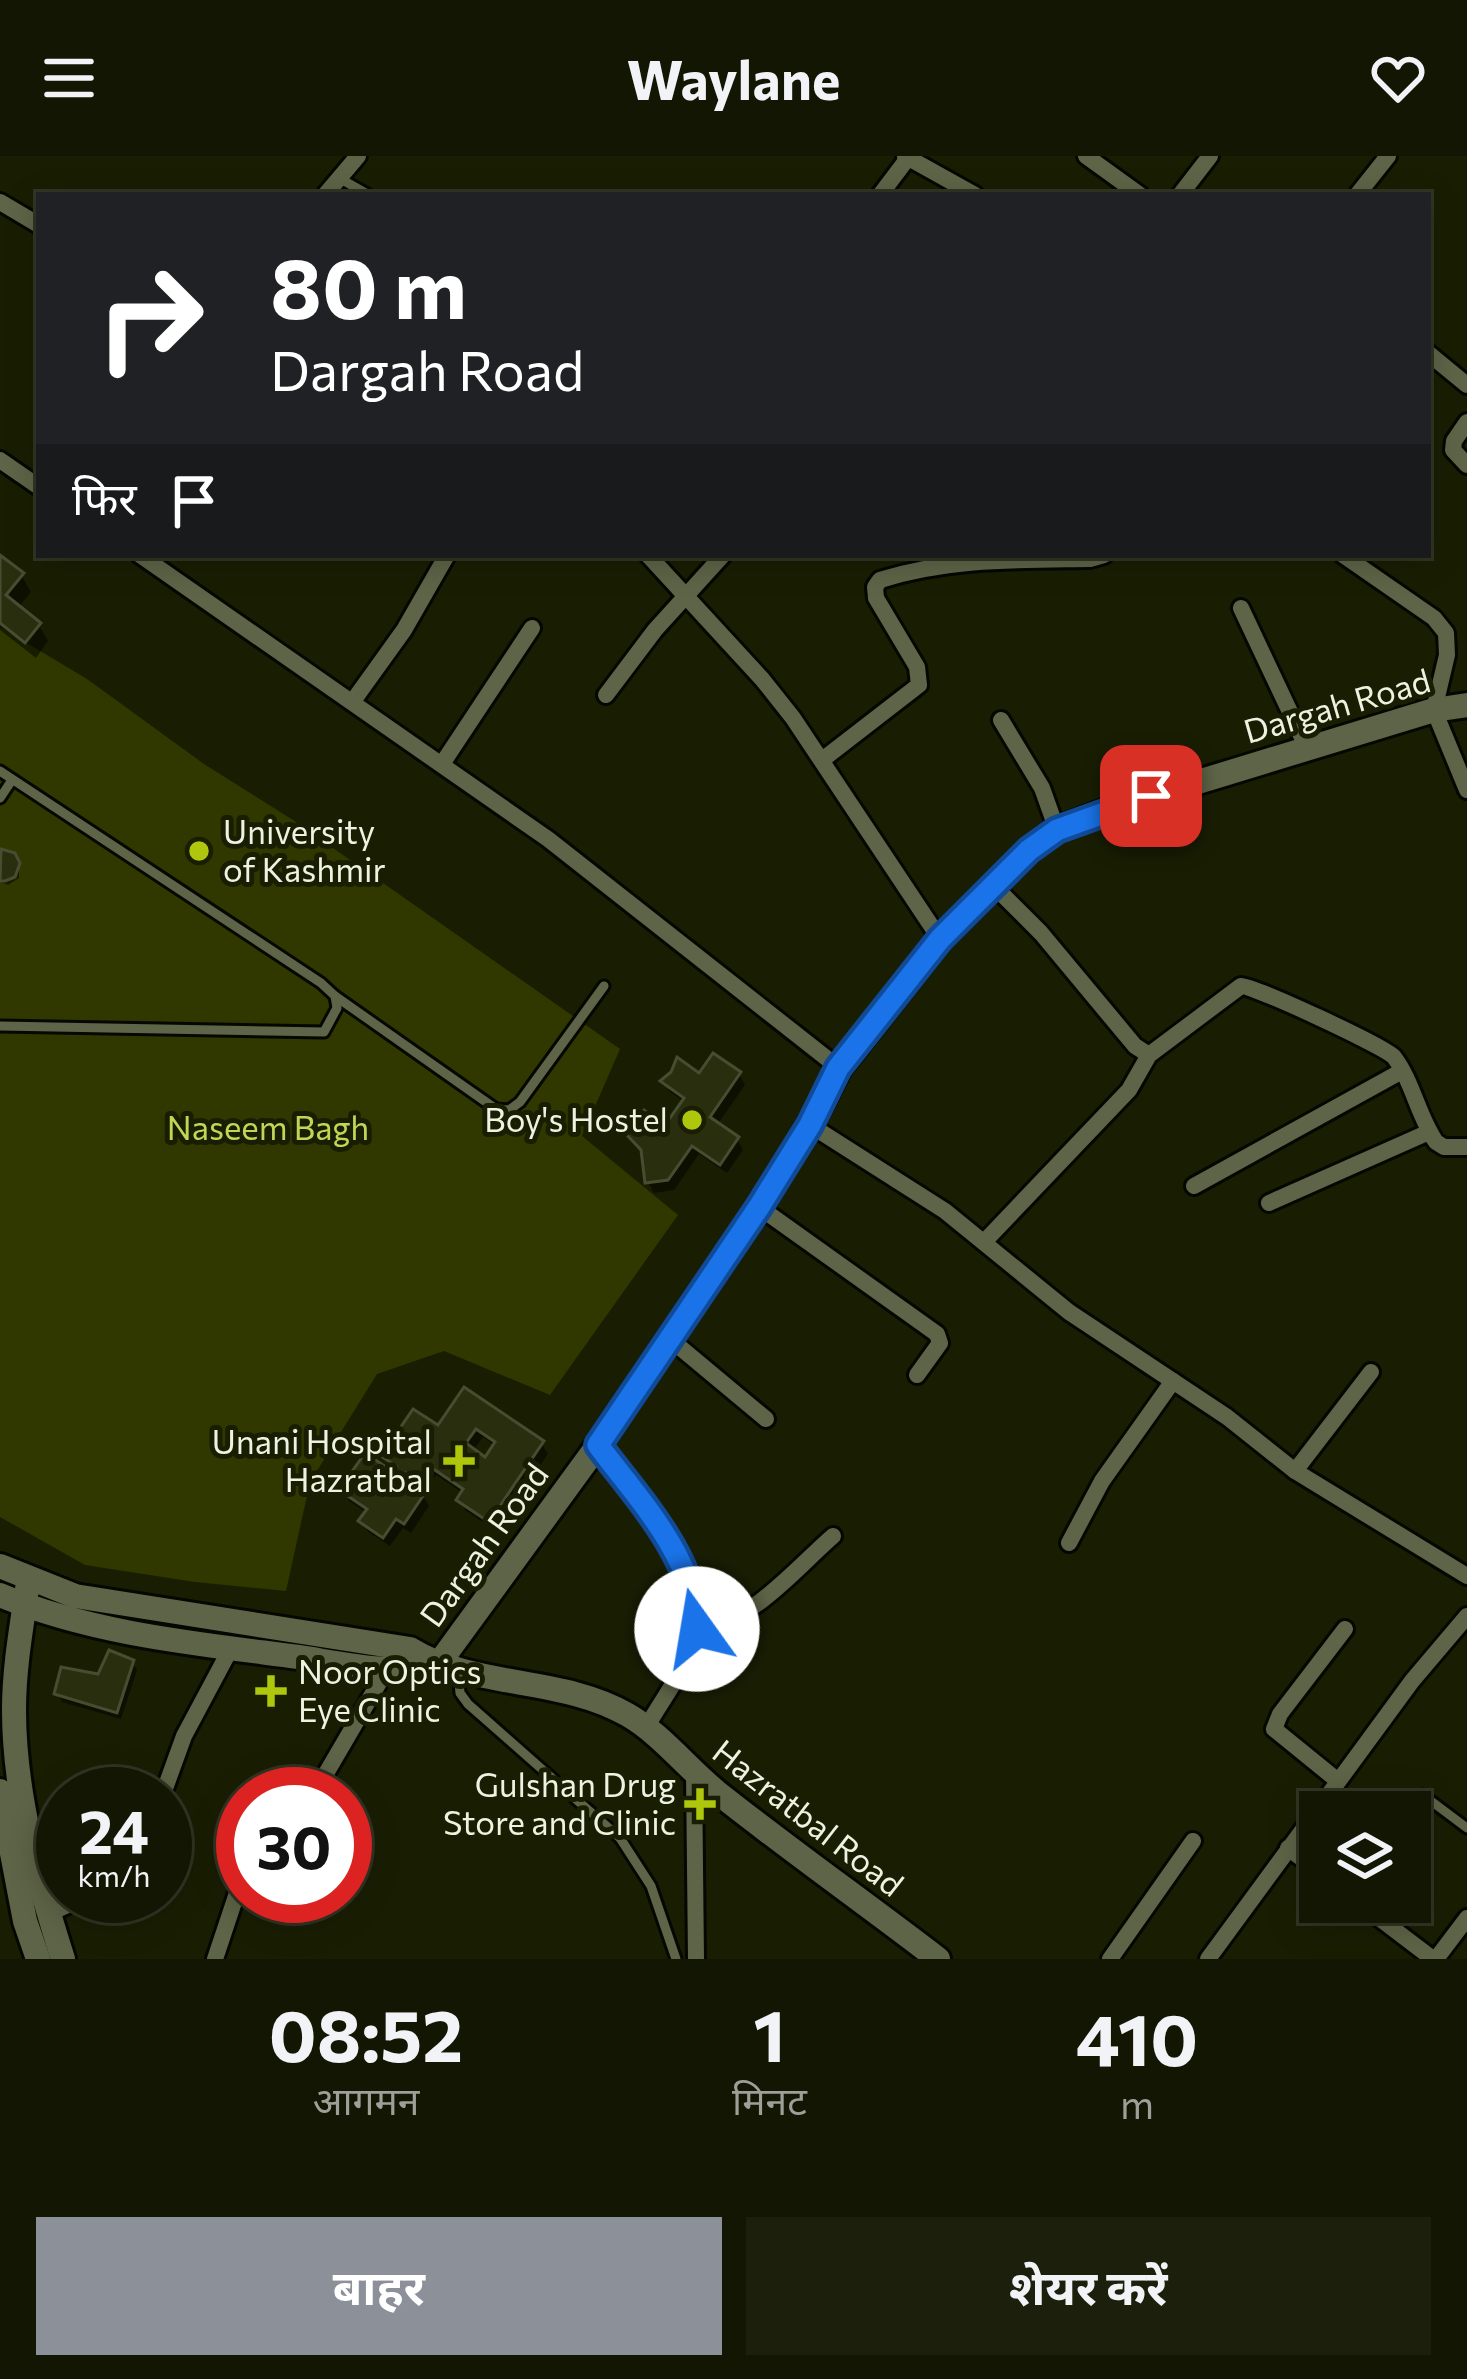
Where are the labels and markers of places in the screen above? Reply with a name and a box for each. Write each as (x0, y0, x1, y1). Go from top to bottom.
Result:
pin (1100, 745, 1202, 847)
place label: University of Kashmir (223, 810, 386, 889)
marker: University of Kashmir (186, 838, 212, 864)
place label: Boy's Hostel (484, 1098, 668, 1139)
marker: Boy's Hostel (679, 1107, 705, 1133)
place label: Unani Hospital Hazratbal (212, 1420, 432, 1499)
marker: Unani Hospital Hazratbal (443, 1445, 475, 1477)
place label: Noor Optics Eye Clinic (298, 1650, 481, 1729)
marker: Noor Optics Eye Clinic (255, 1675, 287, 1707)
place label: Gulshan Drug Store and Clinic (443, 1763, 676, 1842)
marker: Gulshan Drug Store and Clinic (687, 1791, 713, 1817)

